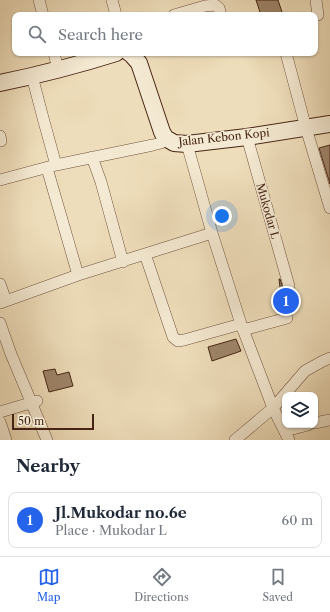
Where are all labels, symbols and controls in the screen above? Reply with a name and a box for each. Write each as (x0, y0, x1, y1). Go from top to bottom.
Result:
search box (12, 12, 318, 56)
icon: search (26, 23, 48, 45)
text: Search here (58, 25, 143, 44)
street label: Jalan Kebon Kopi (176, 125, 271, 149)
street label: Mukodar L (253, 181, 283, 241)
your location (212, 206, 232, 226)
pin: 1 (273, 286, 299, 316)
map controls (282, 392, 318, 428)
button: layers (282, 392, 318, 428)
scale bar (12, 412, 94, 431)
text: 50 m (18, 414, 44, 428)
text: Nearby (16, 456, 80, 476)
text: Jl.Mukodar no.6e (55, 503, 187, 522)
text: 1 (27, 512, 33, 528)
text: 60 m (282, 512, 313, 528)
text: Place · Mukodar L (55, 522, 167, 538)
tab: Map (37, 566, 61, 604)
tab: Directions (134, 566, 189, 604)
tab: Saved (263, 566, 293, 604)

